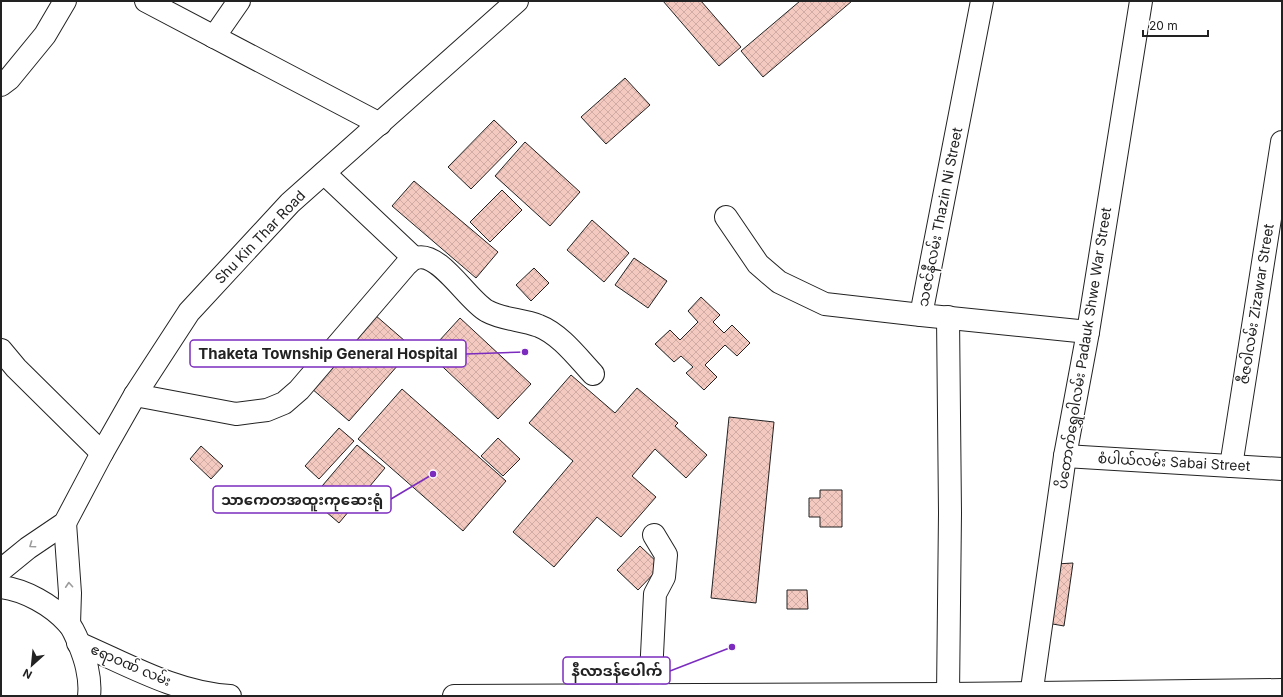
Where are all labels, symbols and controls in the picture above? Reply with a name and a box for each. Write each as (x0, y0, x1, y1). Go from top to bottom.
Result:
scale bar (1143, 12, 1208, 38)
text: 20 m (1149, 18, 1178, 33)
street label: သဇင်နီလမ်း Thazin Ni Street (913, 125, 969, 309)
street label: Shu Kin Thar Road (211, 187, 308, 287)
street label: ပိတောက်ရွှေဝါလမ်း Padauk Shwe War Street (1052, 205, 1118, 491)
street label: ဇီဇဝါလမ်း Zizawar Street (1233, 222, 1277, 385)
callout: Thaketa Township General Hospital (190, 340, 466, 367)
text: Thaketa Township General Hospital (198, 344, 458, 363)
street label: စံပါယ်လမ်း Sabai Street (1097, 448, 1251, 474)
callout: သာကေတအထူးကုဆေးရုံ (213, 486, 391, 513)
text: သာကေတအထူးကုဆေးရုံ (221, 490, 383, 512)
one-way arrow (30, 540, 37, 547)
one-way arrow (65, 582, 74, 588)
street label: ဧရာဝဏ် လမ်း (87, 639, 174, 693)
north arrow (12, 645, 52, 685)
callout: နီလာဒန်ပေါက် (563, 657, 670, 684)
text: နီလာဒန်ပေါက် (572, 661, 662, 683)
text: N (21, 666, 34, 682)

